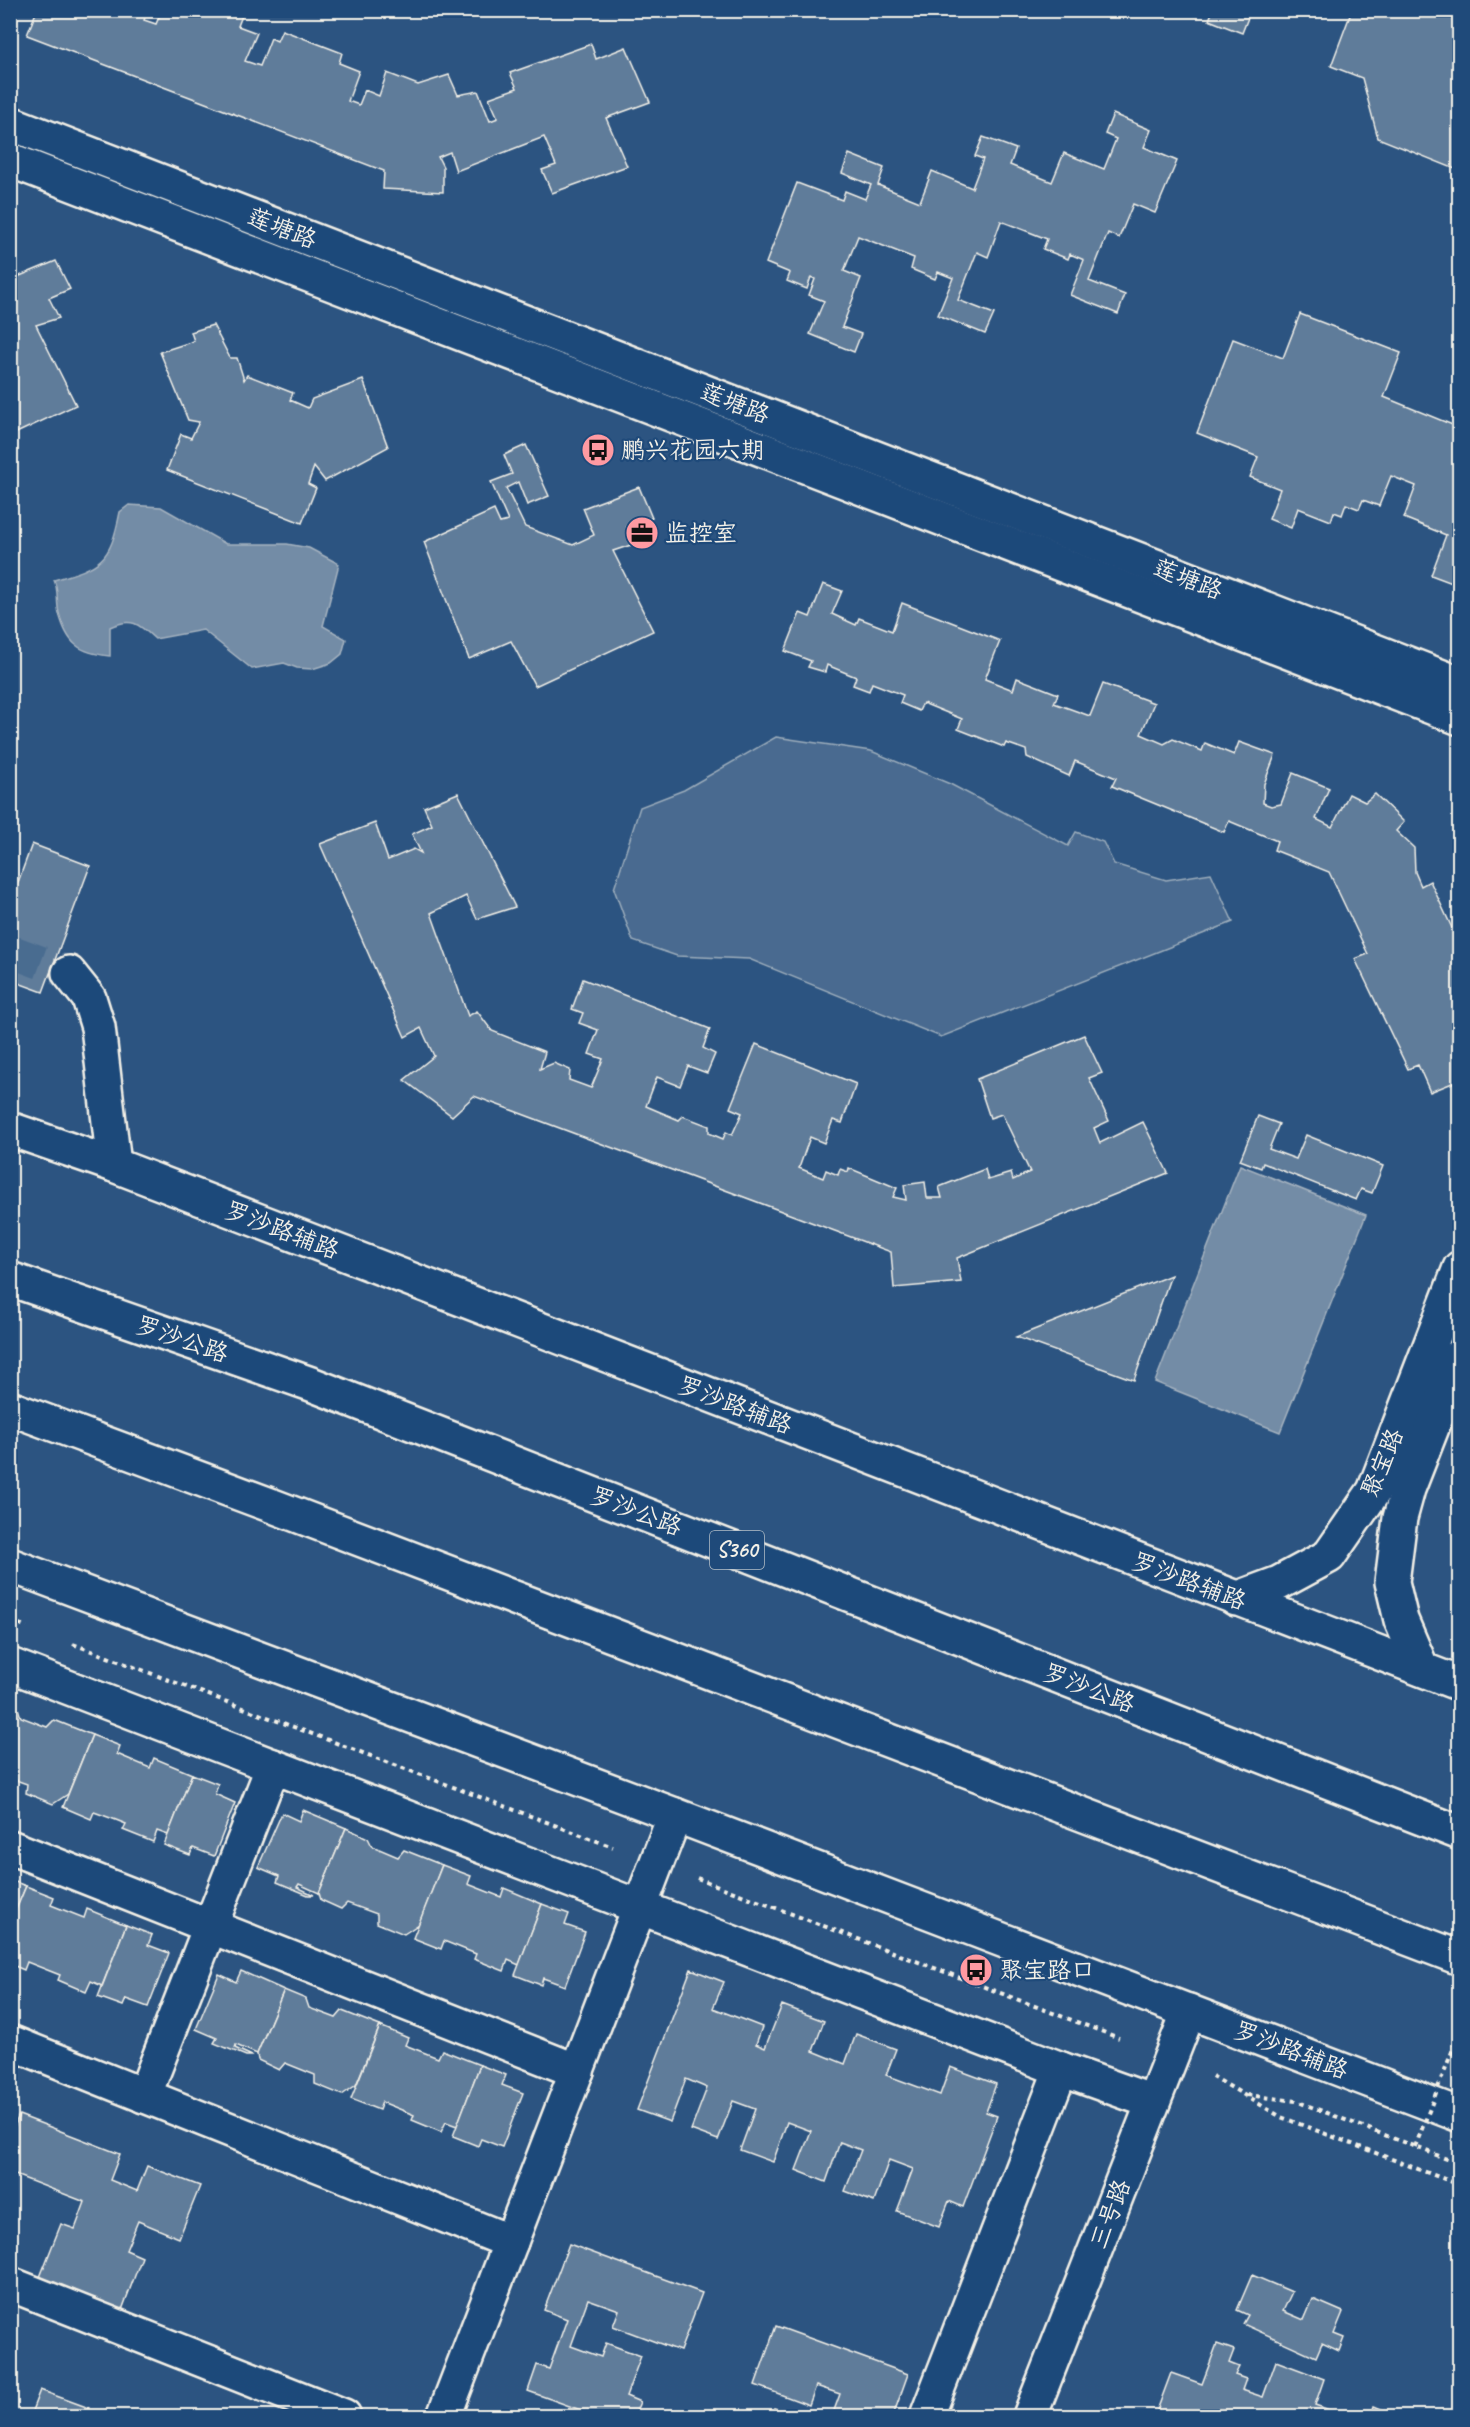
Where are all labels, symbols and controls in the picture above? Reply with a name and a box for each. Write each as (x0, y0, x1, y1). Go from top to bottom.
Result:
street label: 莲塘路 (243, 201, 321, 255)
street label: 莲塘路 (696, 376, 774, 430)
bus stop icon: 鹏兴花园六期 (580, 432, 616, 468)
place label: 鹏兴花园六期 (621, 435, 765, 465)
office icon: 监控室 (624, 515, 660, 551)
place label: 监控室 (665, 518, 737, 548)
street label: 莲塘路 (1149, 552, 1227, 606)
street label: 罗沙路辅路 (221, 1194, 343, 1266)
street label: 罗沙公路 (132, 1309, 232, 1369)
street label: 罗沙路辅路 (674, 1369, 796, 1441)
street label: 聚宝路 (1354, 1424, 1410, 1502)
street label: 罗沙公路 (586, 1480, 686, 1542)
road number: S360 (710, 1531, 764, 1569)
street label: 罗沙路辅路 (1128, 1545, 1250, 1617)
street label: 罗沙公路 (1039, 1657, 1139, 1719)
bus stop icon: 聚宝路口 (958, 1952, 994, 1988)
place label: 聚宝路口 (999, 1955, 1095, 1985)
street label: 罗沙路辅路 (1230, 2014, 1352, 2086)
street label: 三号路 (1083, 2175, 1137, 2253)

